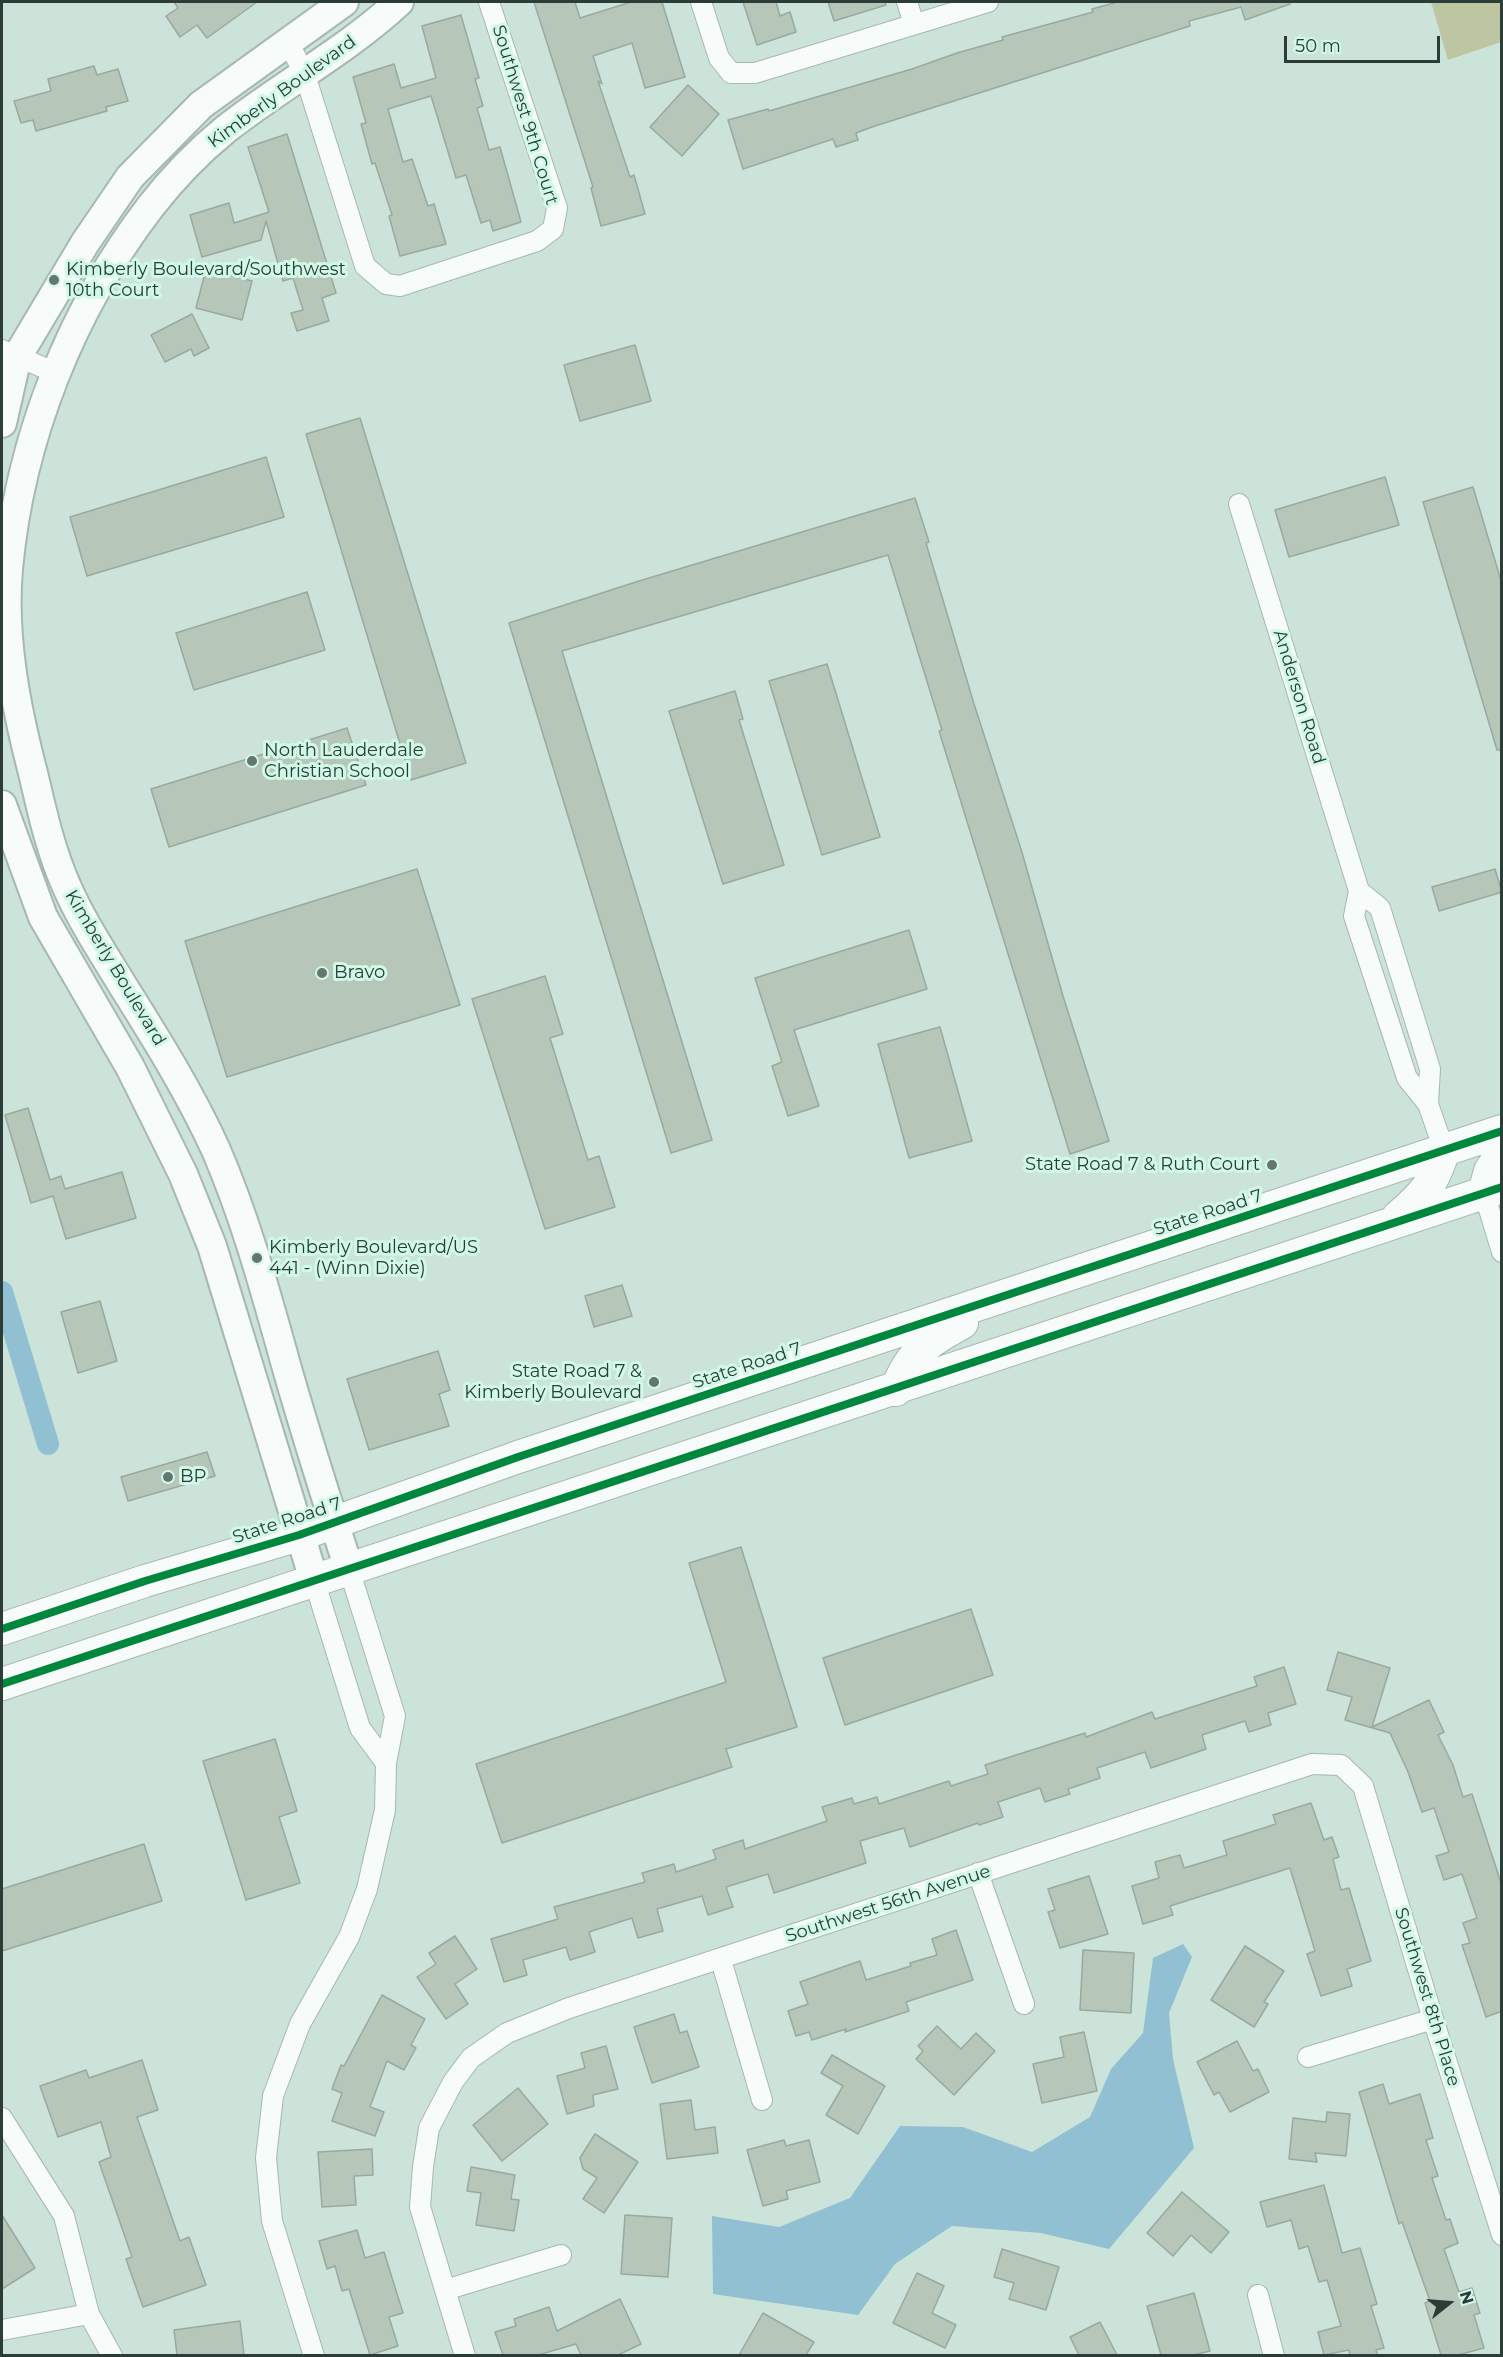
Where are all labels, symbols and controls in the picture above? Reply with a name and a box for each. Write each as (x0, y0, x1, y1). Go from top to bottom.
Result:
street label: Southwest 9th Court (487, 23, 563, 207)
scale bar (1287, 24, 1443, 62)
street label: Kimberly Boulevard (204, 31, 360, 153)
text: 50 m (1295, 35, 1341, 57)
place label: Kimberly Boulevard/Southwest 10th Court (66, 259, 346, 302)
marker: Kimberly Boulevard/Southwest 10th Court (47, 273, 61, 287)
street label: Anderson Road (1268, 627, 1330, 767)
place label: North Lauderdale Christian School (264, 740, 424, 783)
marker: North Lauderdale Christian School (245, 754, 259, 768)
street label: Kimberly Boulevard (60, 886, 170, 1050)
place label: Bravo (334, 962, 385, 984)
marker: Bravo (315, 966, 329, 980)
place label: State Road 7 & Ruth Court (1025, 1154, 1260, 1176)
marker: State Road 7 & Ruth Court (1265, 1158, 1279, 1172)
street label: State Road 7 (1151, 1185, 1265, 1241)
place label: Kimberly Boulevard/US 441 - (Winn Dixie) (269, 1237, 478, 1280)
marker: Kimberly Boulevard/US 441 - (Winn Dixie) (250, 1251, 264, 1265)
street label: State Road 7 (690, 1338, 804, 1394)
place label: State Road 7 & Kimberly Boulevard (464, 1361, 642, 1404)
marker: State Road 7 & Kimberly Boulevard (647, 1375, 661, 1389)
place label: BP (180, 1466, 206, 1488)
marker: BP (161, 1470, 175, 1484)
street label: State Road 7 (230, 1493, 344, 1549)
street label: Southwest 56th Avenue (783, 1861, 993, 1947)
street label: Southwest 8th Place (1389, 1905, 1465, 2089)
north arrow (1419, 2273, 1479, 2333)
text: N (1456, 2289, 1478, 2307)

